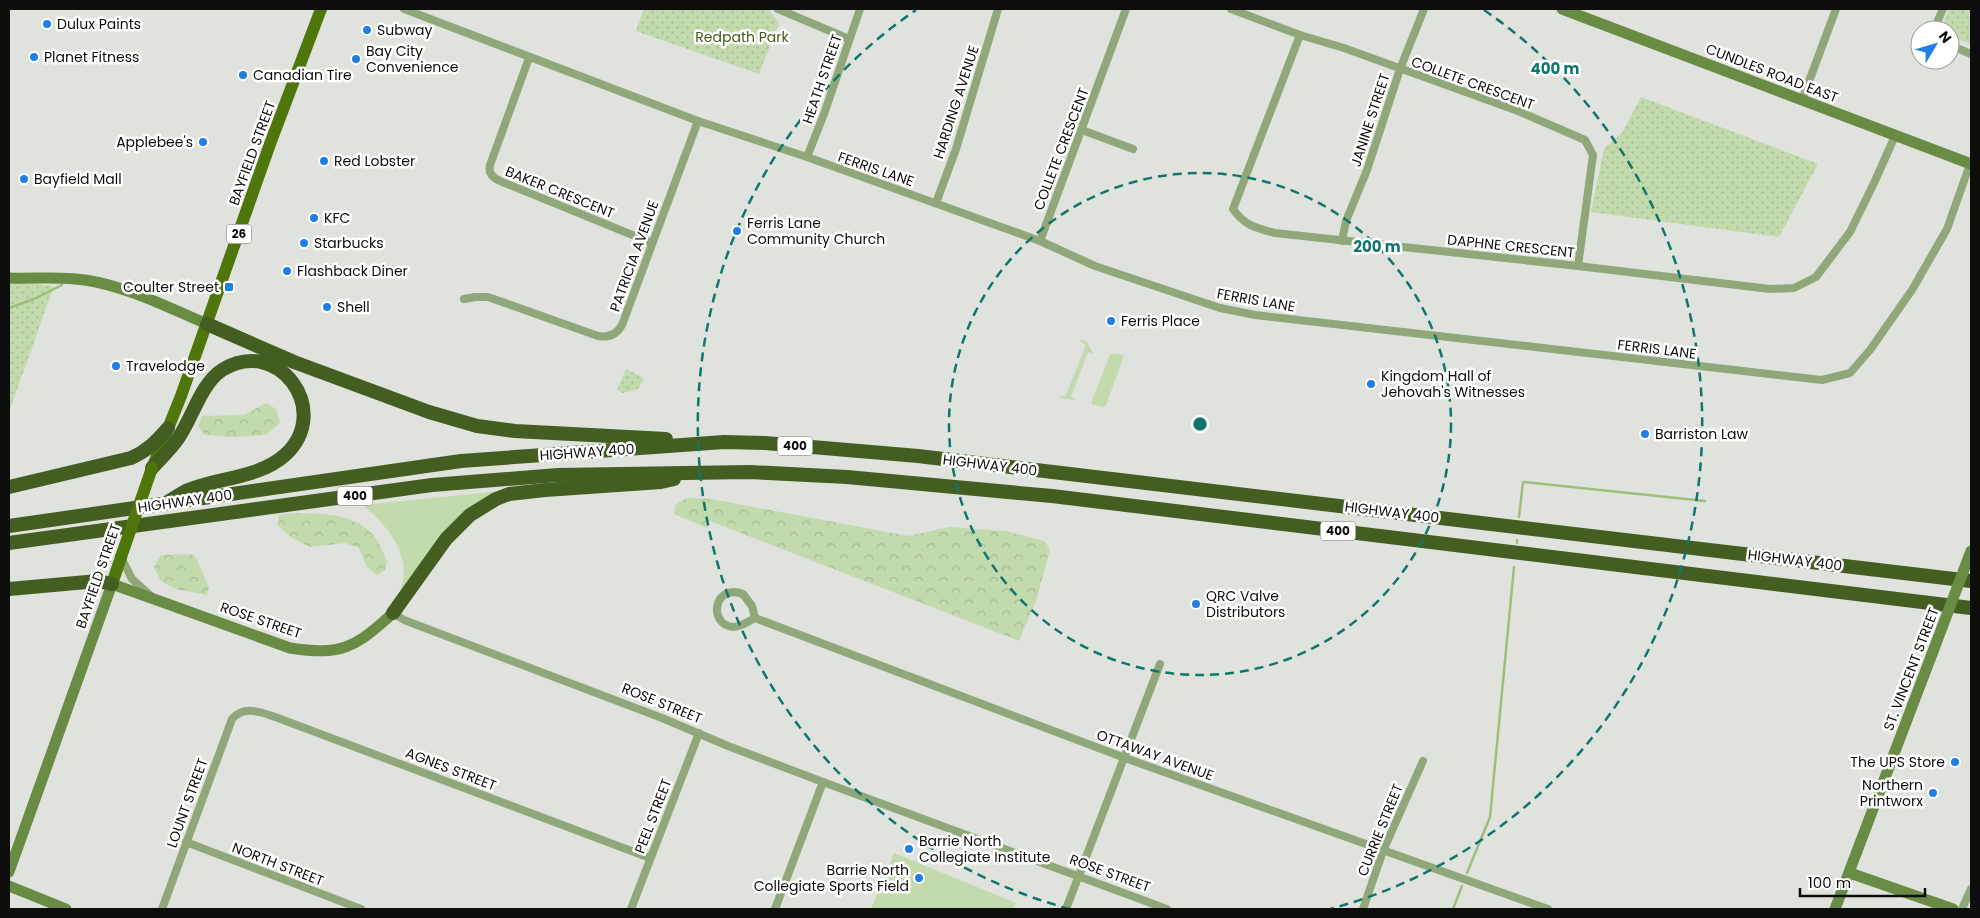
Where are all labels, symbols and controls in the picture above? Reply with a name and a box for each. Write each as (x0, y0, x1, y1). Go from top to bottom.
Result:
place label: Dulux Paints (57, 14, 141, 34)
marker: Dulux Paints (41, 18, 53, 30)
place label: Subway (377, 20, 433, 40)
north arrow (1910, 20, 1960, 70)
marker: Subway (361, 24, 373, 36)
park label: Redpath Park (695, 27, 789, 47)
text: N (1934, 27, 1956, 47)
street label: HEATH STREET (797, 31, 847, 126)
street label: CUNDLES ROAD EAST (1703, 39, 1841, 108)
place label: Bay City Convenience (366, 41, 459, 77)
street label: HARDING AVENUE (928, 43, 984, 161)
place label: Planet Fitness (44, 47, 139, 67)
marker: Planet Fitness (28, 51, 40, 63)
street label: COLLETE CRESCENT (1409, 51, 1538, 115)
marker: Bay City Convenience (350, 53, 362, 65)
text: 400 m (1531, 58, 1580, 79)
place label: Canadian Tire (253, 65, 352, 85)
marker: Canadian Tire (237, 69, 249, 81)
street label: JANINE STREET (1345, 70, 1395, 169)
street label: COLLETE CRESCENT (1028, 84, 1094, 213)
street label: BAYFIELD STREET (224, 98, 280, 208)
place label: Applebee's (116, 132, 193, 152)
marker: Applebee's (197, 136, 209, 148)
street label: FERRIS LANE (835, 147, 917, 191)
place label: Red Lobster (334, 151, 415, 171)
marker: Red Lobster (318, 155, 330, 167)
street label: BAKER CRESCENT (502, 161, 618, 223)
place label: Bayfield Mall (34, 169, 122, 189)
marker: Bayfield Mall (18, 173, 30, 185)
street label: PATRICIA AVENUE (605, 198, 663, 314)
place label: KFC (324, 208, 350, 228)
marker: KFC (308, 212, 320, 224)
place label: Ferris Lane Community Church (747, 213, 885, 249)
road number: 26 (226, 224, 252, 243)
marker: Ferris Lane Community Church (731, 225, 743, 237)
street label: DAPHNE CRESCENT (1446, 229, 1576, 263)
place label: Starbucks (314, 233, 383, 253)
text: 200 m (1353, 236, 1401, 257)
marker: Starbucks (298, 237, 310, 249)
place label: Flashback Diner (297, 261, 408, 281)
marker: Flashback Diner (281, 265, 293, 277)
place label: Coulter Street (123, 277, 219, 297)
marker: Coulter Street (223, 281, 235, 293)
street label: FERRIS LANE (1215, 283, 1297, 317)
place label: Shell (337, 297, 370, 317)
marker: Shell (321, 301, 333, 313)
place label: Ferris Place (1121, 311, 1200, 331)
marker: Ferris Place (1105, 315, 1117, 327)
street label: FERRIS LANE (1616, 334, 1698, 364)
place label: Travelodge (126, 356, 205, 376)
marker: Travelodge (110, 360, 122, 372)
place label: Kingdom Hall of Jehovah's Witnesses (1381, 366, 1525, 402)
marker: Kingdom Hall of Jehovah's Witnesses (1365, 378, 1377, 390)
centre of rings (1191, 415, 1209, 433)
place label: Barriston Law (1655, 424, 1749, 444)
marker: Barriston Law (1639, 428, 1651, 440)
road number: 400 (778, 436, 812, 456)
street label: HIGHWAY 400 (539, 439, 635, 465)
street label: HIGHWAY 400 (942, 449, 1038, 481)
street label: HIGHWAY 400 (137, 484, 233, 518)
road number: 400 (338, 486, 372, 506)
street label: HIGHWAY 400 (1344, 496, 1440, 528)
street label: BAYFIELD STREET (71, 520, 125, 631)
road number: 400 (1320, 522, 1356, 540)
street label: HIGHWAY 400 (1747, 544, 1843, 576)
place label: QRC Valve Distributors (1206, 586, 1285, 622)
street label: ROSE STREET (218, 597, 305, 643)
marker: QRC Valve Distributors (1190, 598, 1202, 610)
street label: ST. VINCENT STREET (1878, 604, 1944, 734)
street label: ROSE STREET (619, 678, 705, 728)
street label: OTTAWAY AVENUE (1094, 725, 1216, 785)
street label: AGNES STREET (403, 743, 500, 796)
place label: The UPS Store (1850, 752, 1945, 772)
street label: LOUNT STREET (162, 755, 213, 851)
marker: The UPS Store (1949, 756, 1961, 768)
street label: PEEL STREET (630, 775, 677, 856)
place label: Northern Printworx (1860, 775, 1923, 811)
street label: CURRIE STREET (1352, 780, 1408, 879)
marker: Northern Printworx (1927, 787, 1939, 799)
place label: Barrie North Collegiate Institute (919, 831, 1051, 867)
street label: NORTH STREET (229, 837, 327, 891)
marker: Barrie North Collegiate Institute (903, 843, 915, 855)
street label: ROSE STREET (1067, 849, 1154, 897)
place label: Barrie North Collegiate Sports Field (754, 860, 909, 896)
scale bar (1800, 866, 1925, 898)
marker: Barrie North Collegiate Sports Field (913, 872, 925, 884)
text: 100 m (1808, 872, 1851, 893)

